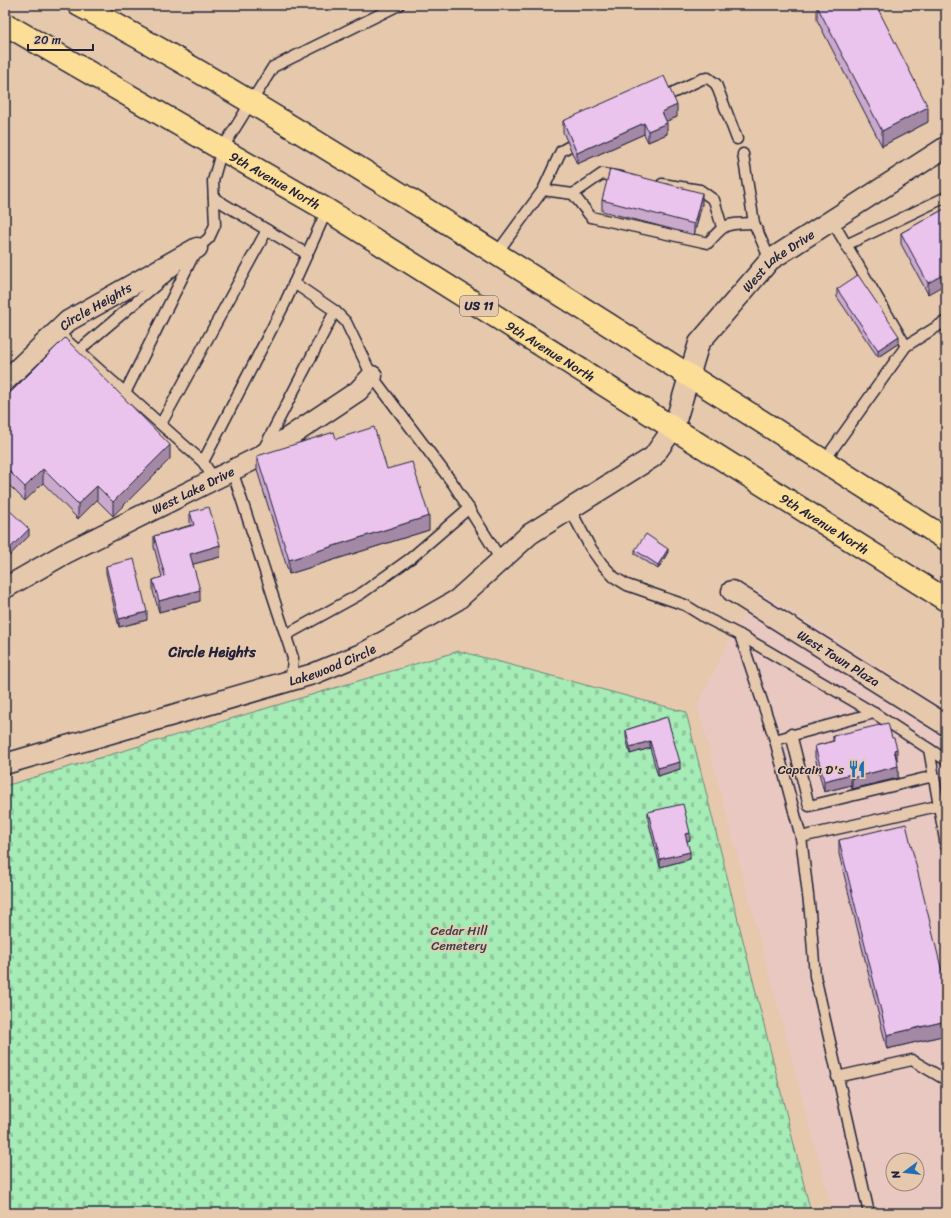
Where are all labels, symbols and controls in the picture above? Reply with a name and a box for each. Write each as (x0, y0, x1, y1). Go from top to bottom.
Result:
scale bar (28, 26, 93, 52)
text: 20 m (34, 29, 61, 51)
street label: 9th Avenue North (225, 145, 325, 216)
street label: West Lake Drive (736, 223, 820, 298)
street label: Circle Heights (54, 276, 137, 336)
road number: US 11 (460, 296, 498, 316)
street label: 9th Avenue North (501, 314, 600, 388)
street label: West Lake Drive (147, 460, 239, 521)
street label: 9th Avenue North (775, 487, 874, 561)
street label: West Town Plaza (793, 624, 885, 693)
street label: Lakewood Circle (286, 638, 380, 692)
district label: Circle Heights (167, 640, 256, 665)
place label: Captain D's (778, 758, 845, 781)
restaurant icon: Captain D's (847, 759, 867, 779)
park label: Cedar Hill Cemetery (430, 919, 488, 957)
north arrow (885, 1152, 925, 1192)
text: N (886, 1168, 906, 1182)

